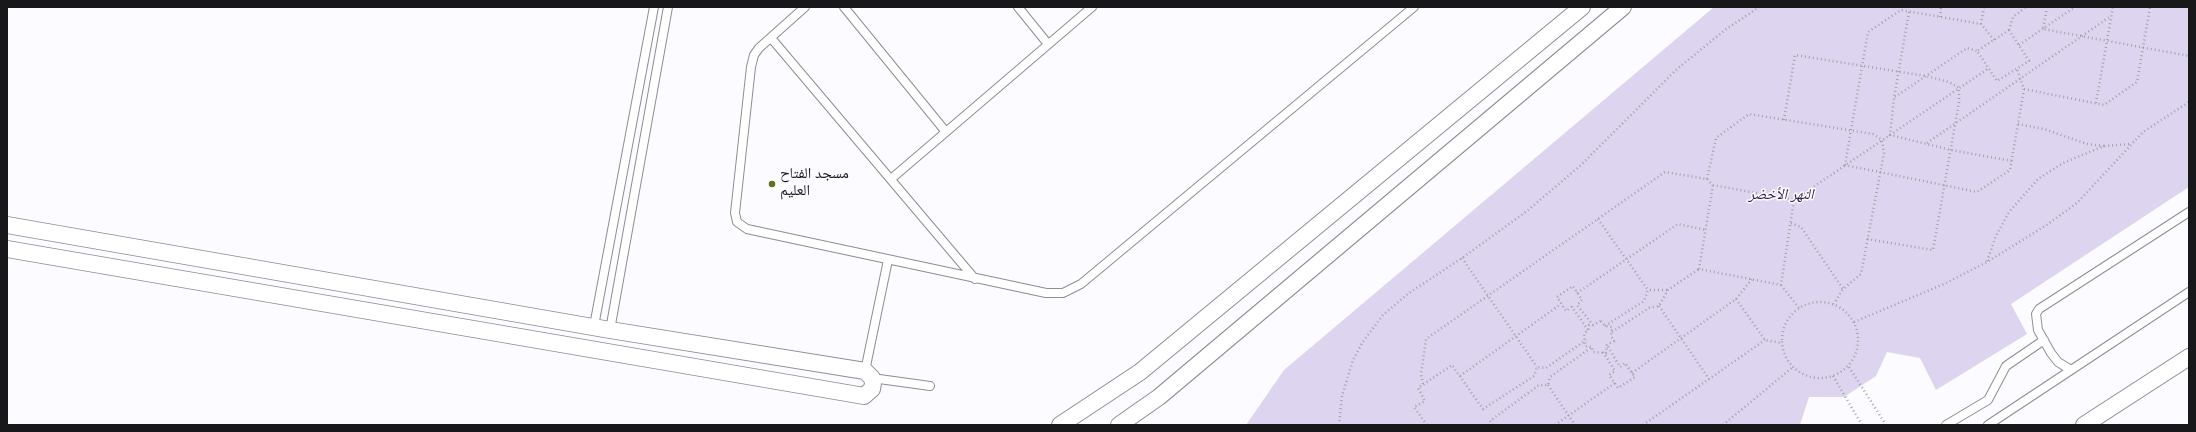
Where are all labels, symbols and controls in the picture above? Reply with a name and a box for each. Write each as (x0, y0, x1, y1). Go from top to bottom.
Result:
place label: مسجد الفتاح العليم (780, 166, 849, 201)
marker: مسجد الفتاح العليم (767, 179, 777, 189)
park label: النهر الأخضر (1748, 187, 1814, 205)

